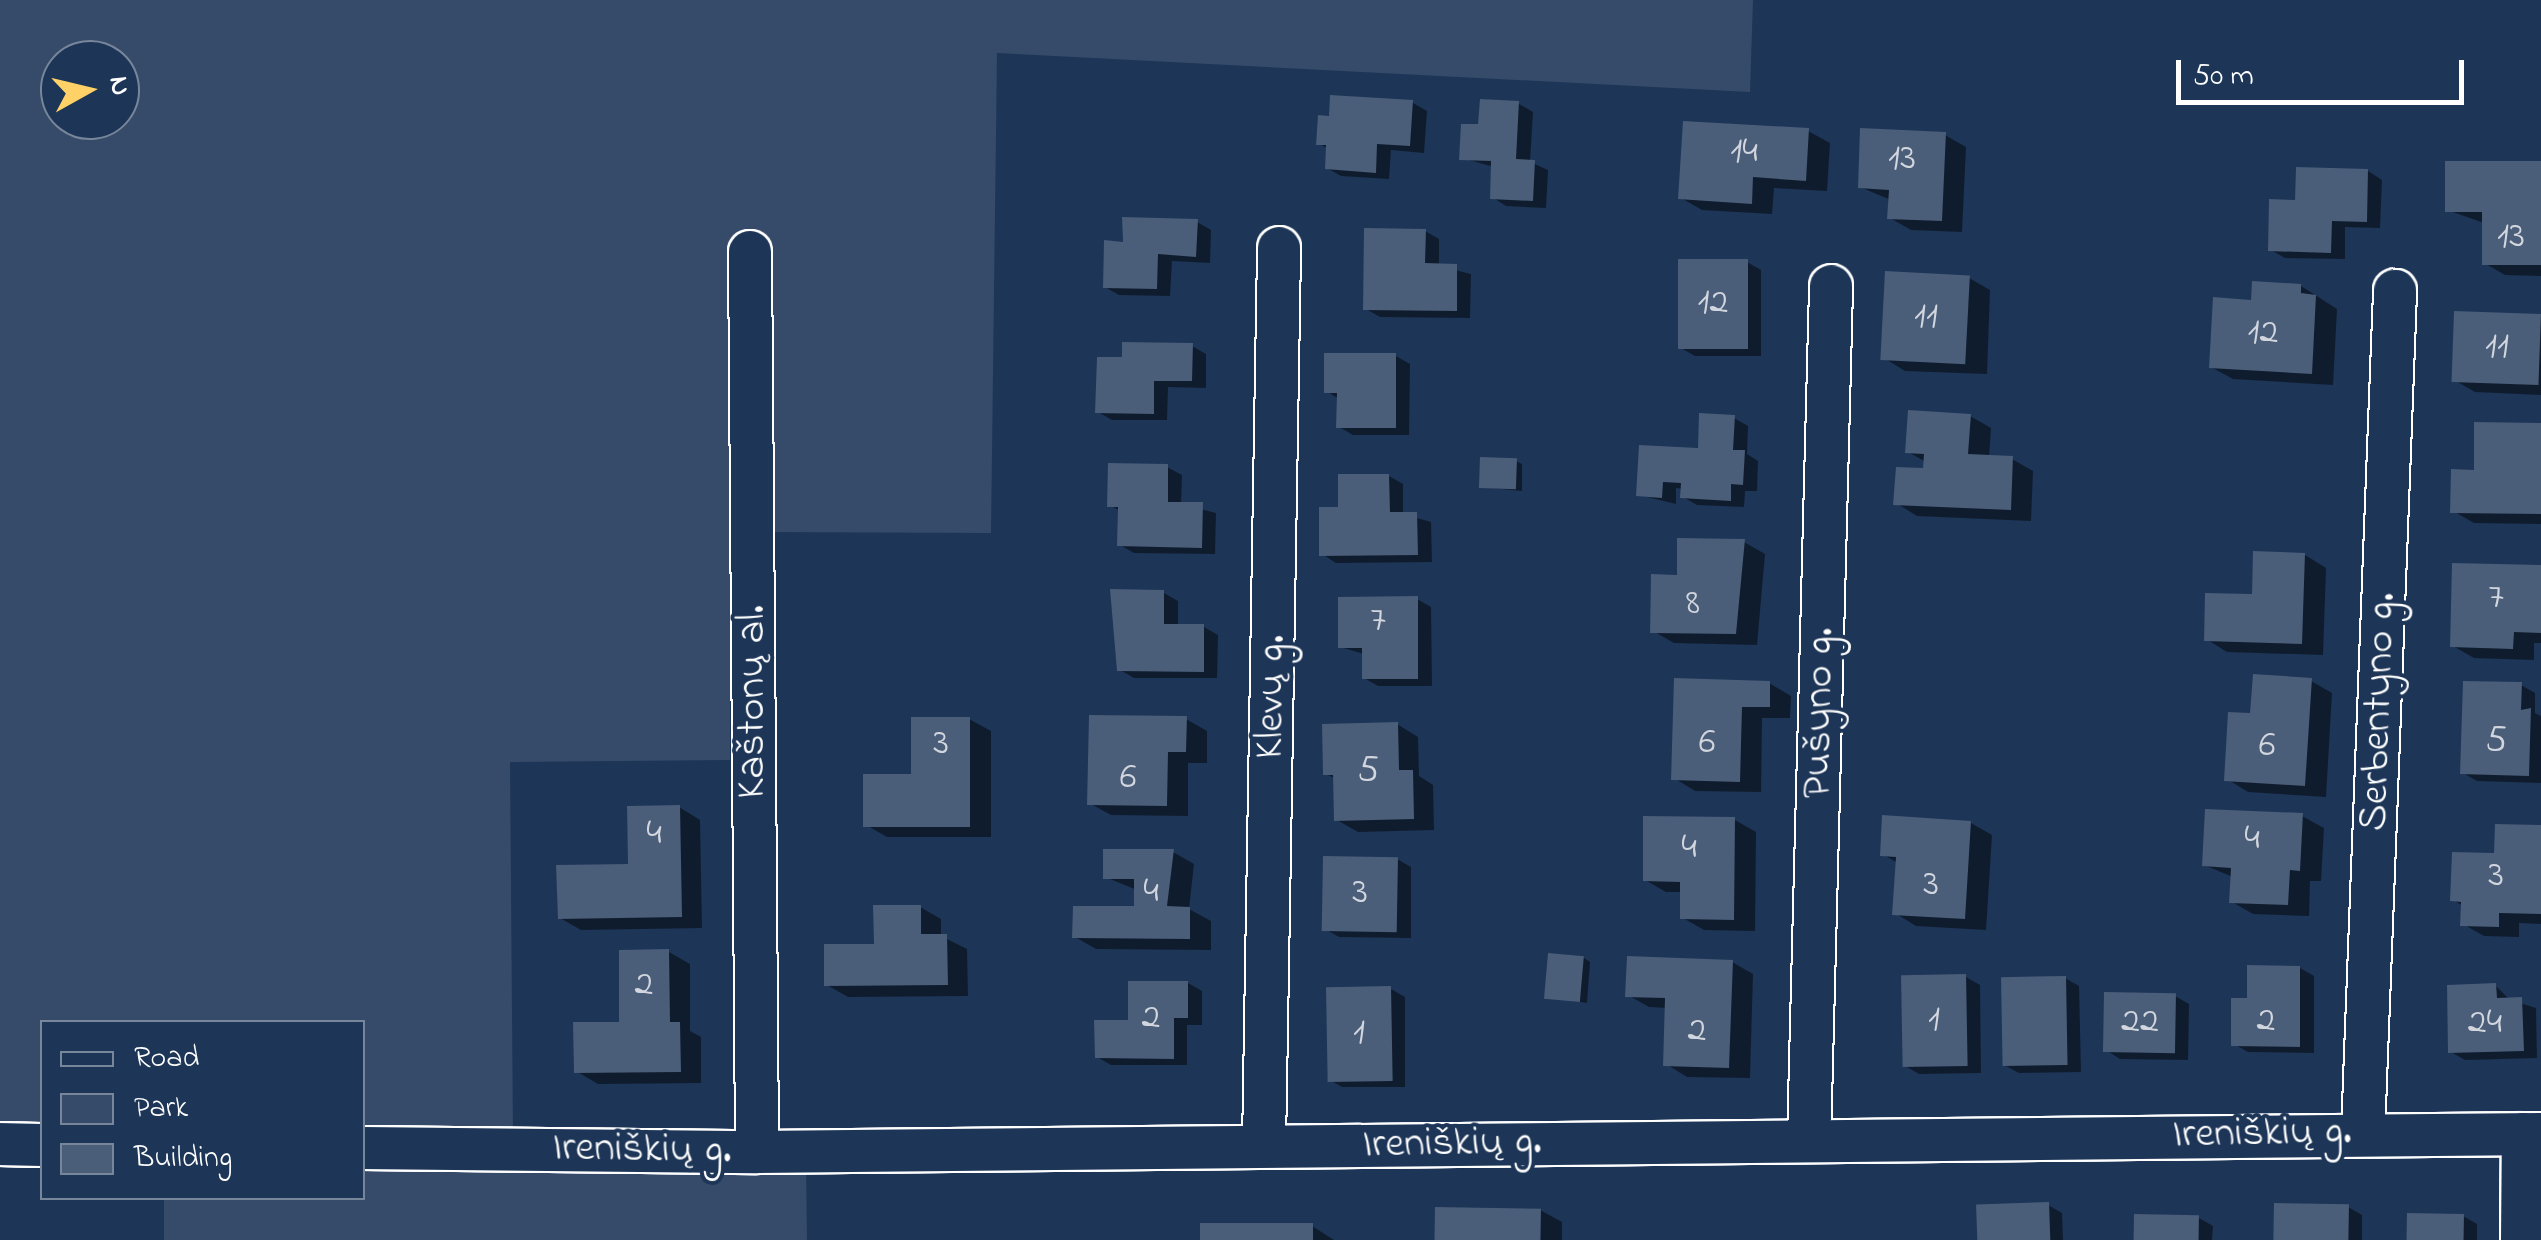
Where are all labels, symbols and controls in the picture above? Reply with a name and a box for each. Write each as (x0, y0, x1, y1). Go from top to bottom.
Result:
north arrow (40, 40, 140, 140)
scale bar (2181, 40, 2468, 102)
text: 50 m (2193, 55, 2254, 99)
text: N (97, 74, 140, 98)
house number: 14 (1730, 130, 1758, 176)
house number: 13 (1888, 137, 1916, 183)
house number: 13 (2497, 215, 2525, 261)
house number: 12 (1698, 281, 1728, 327)
house number: 11 (1914, 295, 1938, 341)
house number: 12 (2248, 311, 2278, 357)
house number: 11 (2485, 325, 2509, 371)
house number: 7 (2488, 576, 2504, 622)
house number: 8 (1686, 582, 1700, 628)
street label: Serbentyno g. (2350, 592, 2408, 832)
house number: 7 (1370, 599, 1386, 645)
street label: Kaštonų al. (728, 605, 778, 799)
street label: Pušyno g. (1793, 627, 1847, 799)
street label: Klevų g. (1246, 634, 1298, 760)
house number: 5 (2485, 719, 2507, 765)
house number: 6 (1699, 721, 1715, 767)
house number: 3 (933, 722, 949, 768)
house number: 6 (2259, 724, 2275, 770)
house number: 5 (1357, 749, 1379, 795)
house number: 6 (1120, 756, 1136, 802)
house number: 4 (646, 812, 662, 858)
house number: 4 (2244, 817, 2260, 863)
house number: 4 (1681, 826, 1697, 872)
house number: 3 (2488, 854, 2504, 900)
house number: 3 (1923, 863, 1939, 909)
house number: 4 (1143, 870, 1159, 916)
house number: 3 (1352, 871, 1368, 917)
house number: 2 (635, 963, 653, 1009)
house number: 2 (1142, 996, 1160, 1042)
house number: 1 (1928, 998, 1940, 1044)
house number: 2 (2257, 999, 2275, 1045)
house number: 22 (2121, 1000, 2159, 1046)
house number: 24 (2468, 1001, 2502, 1047)
house number: 2 (1688, 1009, 1706, 1055)
house number: 1 (1353, 1011, 1365, 1057)
legend (40, 1020, 365, 1200)
text: Road (134, 1037, 199, 1081)
text: Park (134, 1087, 188, 1131)
street label: Ireniškių g. (2172, 1107, 2352, 1161)
street label: Ireniškių g. (1362, 1117, 1542, 1171)
street label: Ireniškių g. (552, 1123, 732, 1177)
text: Building (134, 1137, 232, 1181)

